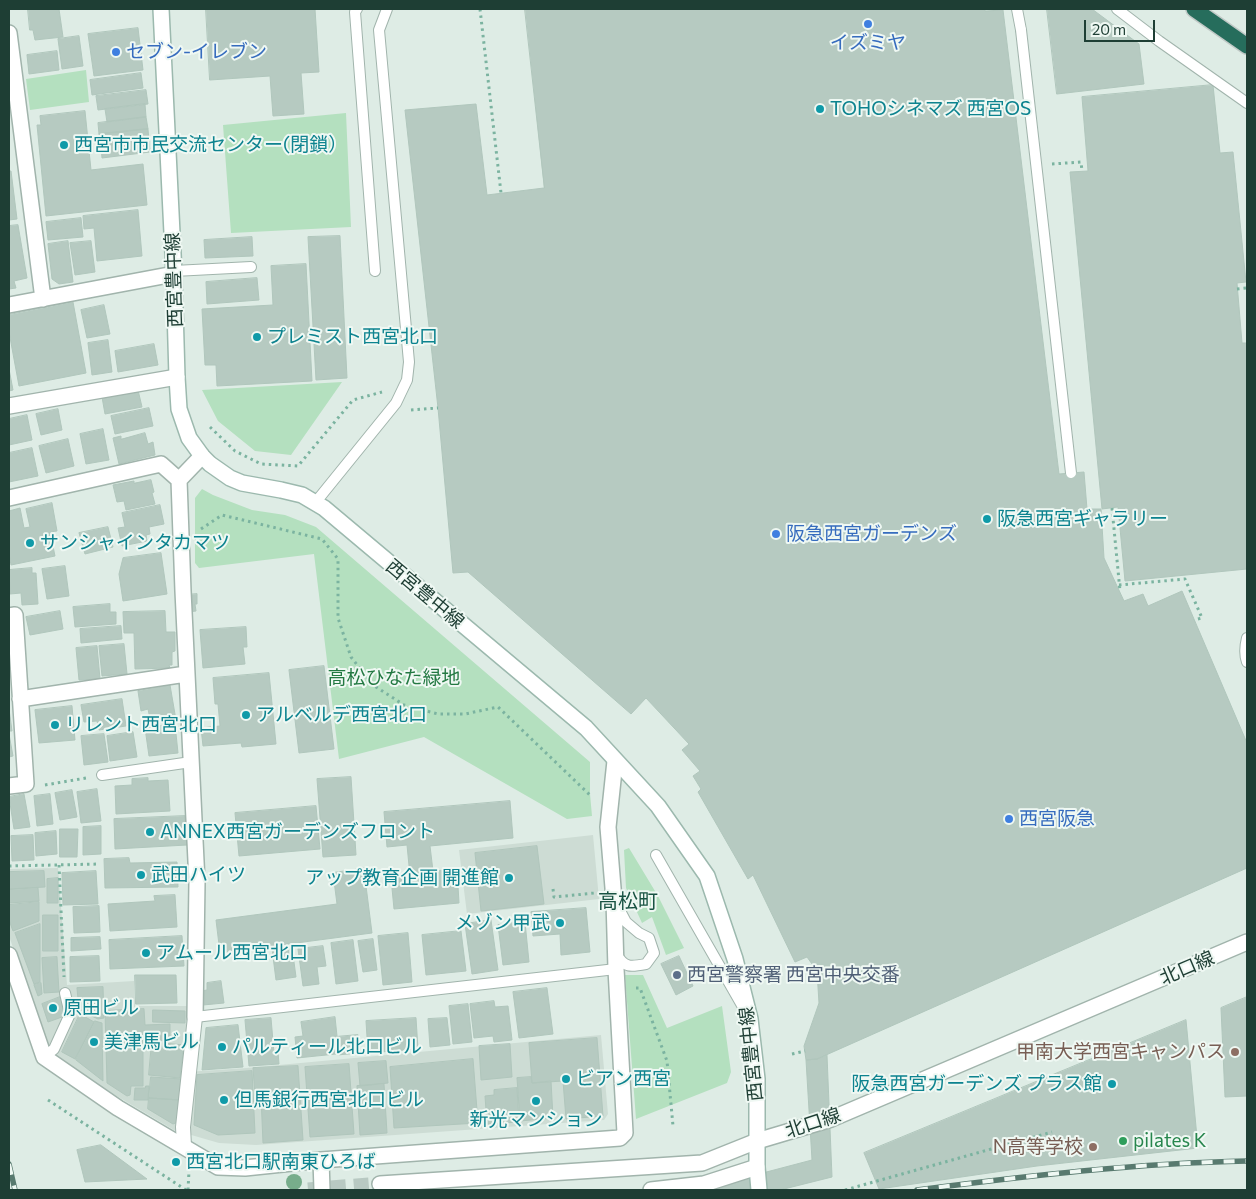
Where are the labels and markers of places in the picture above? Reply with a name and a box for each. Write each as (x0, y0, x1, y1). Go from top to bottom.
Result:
marker: イズミヤ (862, 18, 874, 30)
place label: イズミヤ (830, 32, 906, 54)
place label: セブン-イレブン (126, 41, 267, 63)
marker: セブン-イレブン (110, 46, 122, 58)
place label: TOHOシネマズ 西宮OS (830, 98, 1031, 120)
marker: TOHOシネマズ 西宮OS (814, 103, 826, 115)
place label: 西宮市市民交流センター(閉鎖） (74, 134, 347, 156)
marker: 西宮市市民交流センター(閉鎖） (58, 139, 70, 151)
place label: プレミスト西宮北口 (267, 326, 438, 348)
marker: プレミスト西宮北口 (251, 331, 263, 343)
place label: 阪急西宮ギャラリー (997, 508, 1168, 530)
marker: 阪急西宮ギャラリー (981, 513, 993, 525)
place label: 阪急西宮ガーデンズ (786, 523, 957, 545)
marker: 阪急西宮ガーデンズ (770, 528, 782, 540)
place label: サンシャインタカマツ (40, 532, 230, 554)
marker: サンシャインタカマツ (24, 537, 36, 549)
place label: アルベルデ西宮北口 (256, 704, 427, 726)
marker: アルベルデ西宮北口 (240, 709, 252, 721)
place label: リレント西宮北口 (65, 714, 217, 736)
marker: リレント西宮北口 (49, 719, 61, 731)
place label: 西宮阪急 (1019, 808, 1095, 830)
marker: 西宮阪急 (1003, 813, 1015, 825)
place label: ANNEX西宮ガーデンズフロント (160, 821, 435, 843)
marker: ANNEX西宮ガーデンズフロント (144, 826, 156, 838)
place label: 武田ハイツ (151, 864, 246, 886)
place label: アップ教育企画 開進館 (305, 867, 499, 889)
marker: 武田ハイツ (135, 869, 147, 881)
marker: アップ教育企画 開進館 (503, 872, 515, 884)
place label: メゾン甲武 (455, 912, 550, 934)
marker: メゾン甲武 (554, 917, 566, 929)
place label: アムール西宮北口 (156, 942, 308, 964)
marker: アムール西宮北口 (140, 947, 152, 959)
place label: 西宮警察署 西宮中央交番 (687, 964, 900, 986)
marker: 西宮警察署 西宮中央交番 (671, 969, 683, 981)
place label: 原田ビル (63, 997, 139, 1019)
marker: 原田ビル (47, 1002, 59, 1014)
place label: 美津馬ビル (104, 1031, 199, 1053)
marker: 美津馬ビル (88, 1036, 100, 1048)
place label: パルティール北口ビル (232, 1036, 422, 1058)
marker: パルティール北口ビル (216, 1041, 228, 1053)
place label: 甲南大学西宮キャンパス (1016, 1041, 1225, 1063)
marker: 甲南大学西宮キャンパス (1229, 1046, 1241, 1058)
place label: ビアン西宮 (576, 1068, 671, 1090)
marker: ビアン西宮 (560, 1073, 572, 1085)
place label: 阪急西宮ガーデンズ プラス館 (851, 1073, 1102, 1095)
marker: 阪急西宮ガーデンズ プラス館 (1106, 1078, 1118, 1090)
place label: 但馬銀行西宮北口ビル (234, 1089, 424, 1111)
marker: 但馬銀行西宮北口ビル (218, 1094, 230, 1106)
marker: 新光マンション (530, 1095, 542, 1107)
place label: 新光マンション (470, 1109, 602, 1131)
place label: pilates K (1133, 1130, 1207, 1152)
marker: pilates K (1117, 1135, 1129, 1147)
place label: N高等学校 (993, 1136, 1083, 1158)
marker: N高等学校 (1087, 1141, 1099, 1153)
place label: 西宮北口駅南東ひろば (186, 1151, 376, 1173)
marker: 西宮北口駅南東ひろば (170, 1156, 182, 1168)

